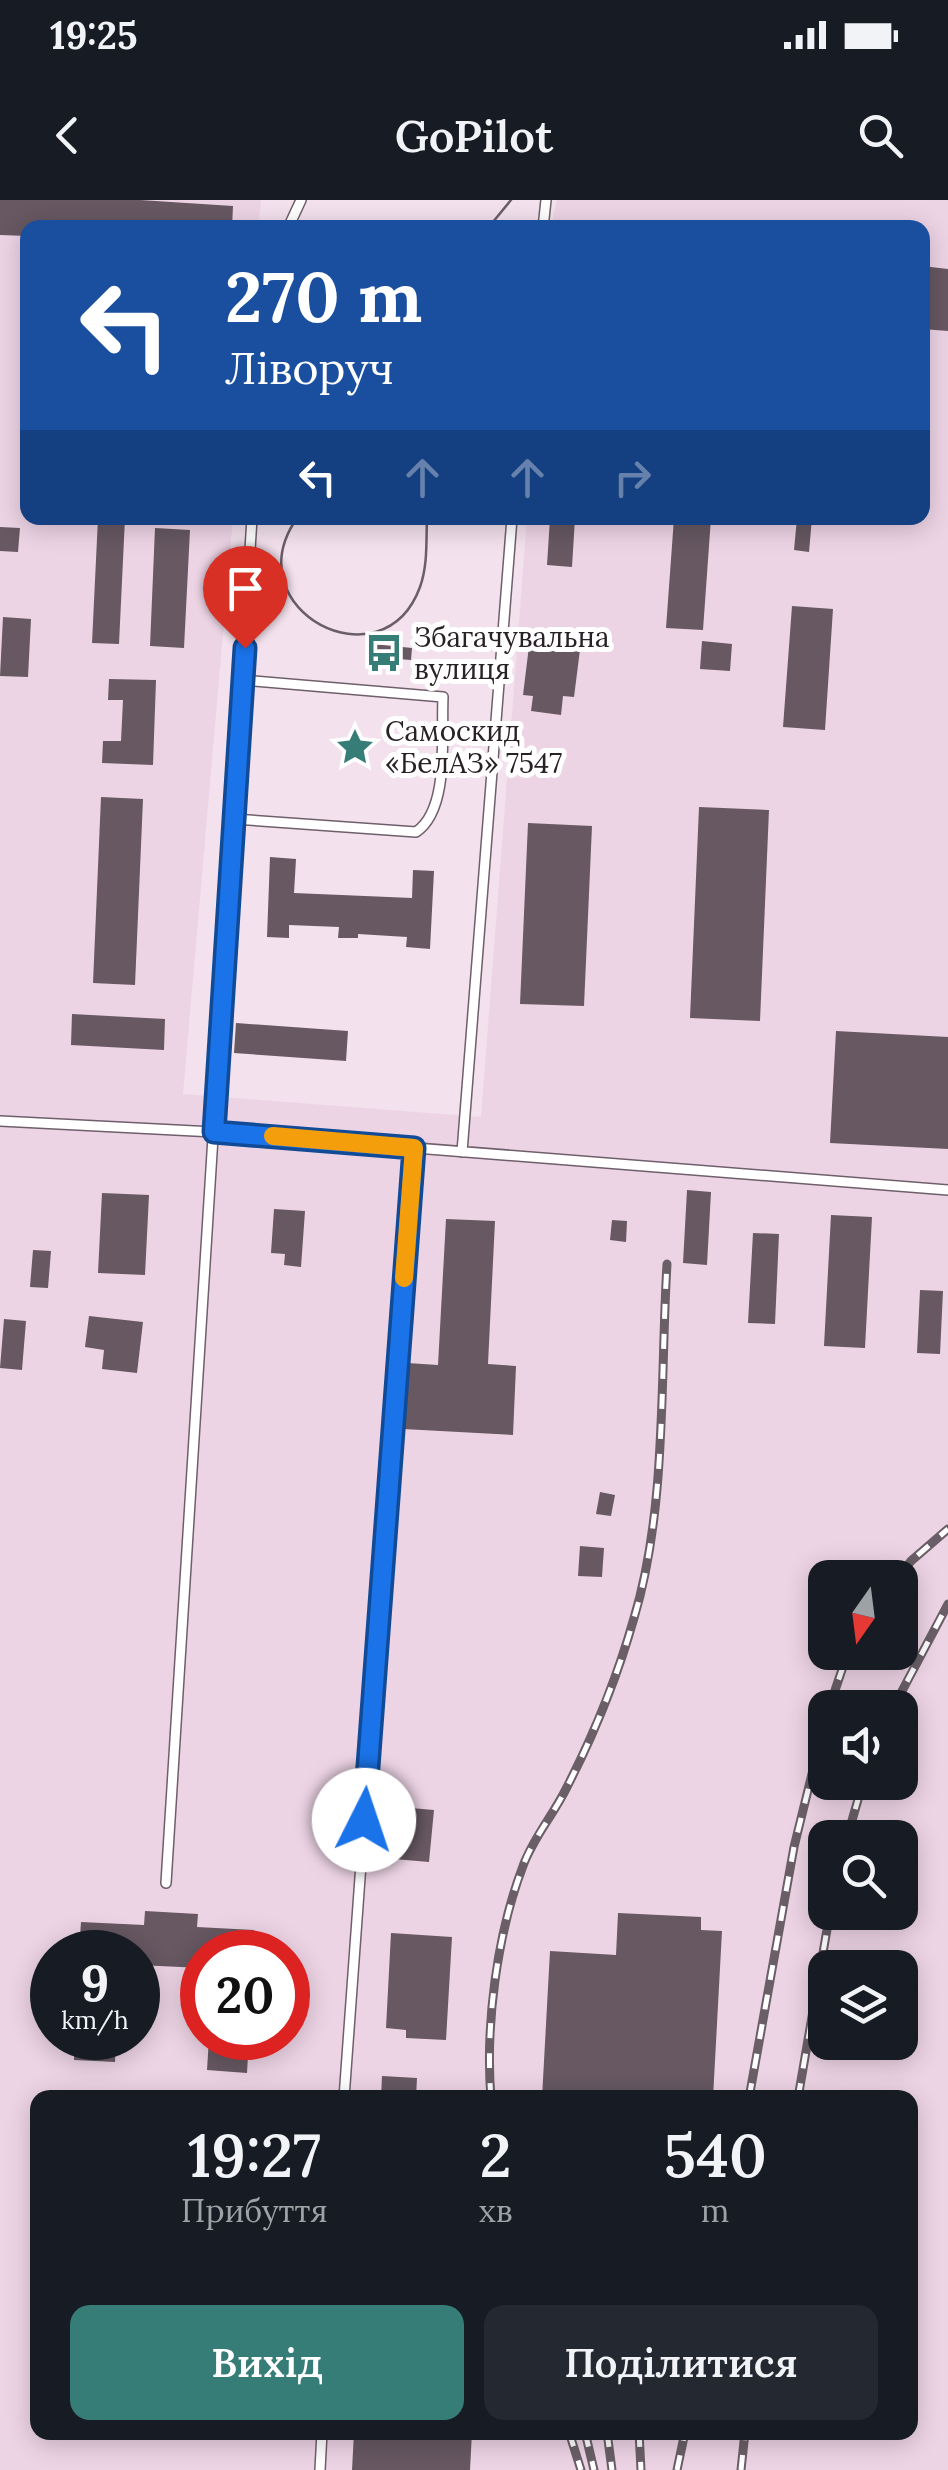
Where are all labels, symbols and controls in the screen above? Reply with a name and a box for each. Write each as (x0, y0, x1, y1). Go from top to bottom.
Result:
text: 19:25 (50, 11, 138, 59)
text: GoPilot (395, 107, 553, 164)
icon: back (40, 108, 95, 163)
icon: search (853, 108, 908, 163)
text: 270 m (225, 252, 422, 341)
icon: left (60, 260, 190, 390)
text: Ліворуч (225, 339, 394, 396)
icon: left (290, 450, 345, 505)
icon: ahead (395, 450, 450, 505)
icon: ahead (500, 450, 555, 505)
icon: right (605, 450, 660, 505)
pin (203, 546, 288, 649)
icon: arrive (218, 561, 273, 616)
place label: Збагачувальна вулиця (414, 619, 609, 687)
bus stop icon: Збагачувальна вулиця (363, 632, 405, 674)
place label: Самоскид «БелАЗ» 7547 (385, 713, 562, 781)
place icon: Самоскид «БелАЗ» 7547 (334, 726, 376, 768)
north arrow (808, 1560, 918, 1670)
map controls (808, 1560, 918, 2060)
button: sound (808, 1690, 918, 1800)
position arrow (312, 1768, 416, 1872)
button: search (808, 1820, 918, 1930)
speed limit sign: 20 (180, 1930, 310, 2060)
button: layers (808, 1950, 918, 2060)
text: 9 (81, 1951, 109, 2015)
text: km/h (61, 2004, 129, 2036)
text: 19:27 (188, 2117, 321, 2193)
text: 2 (480, 2117, 512, 2193)
text: 540 (663, 2117, 767, 2193)
text: Прибуття (181, 2190, 328, 2231)
text: хв (479, 2190, 512, 2231)
text: m (701, 2190, 729, 2231)
button: Вихід (70, 2305, 464, 2420)
button: Поділитися (484, 2305, 878, 2420)

